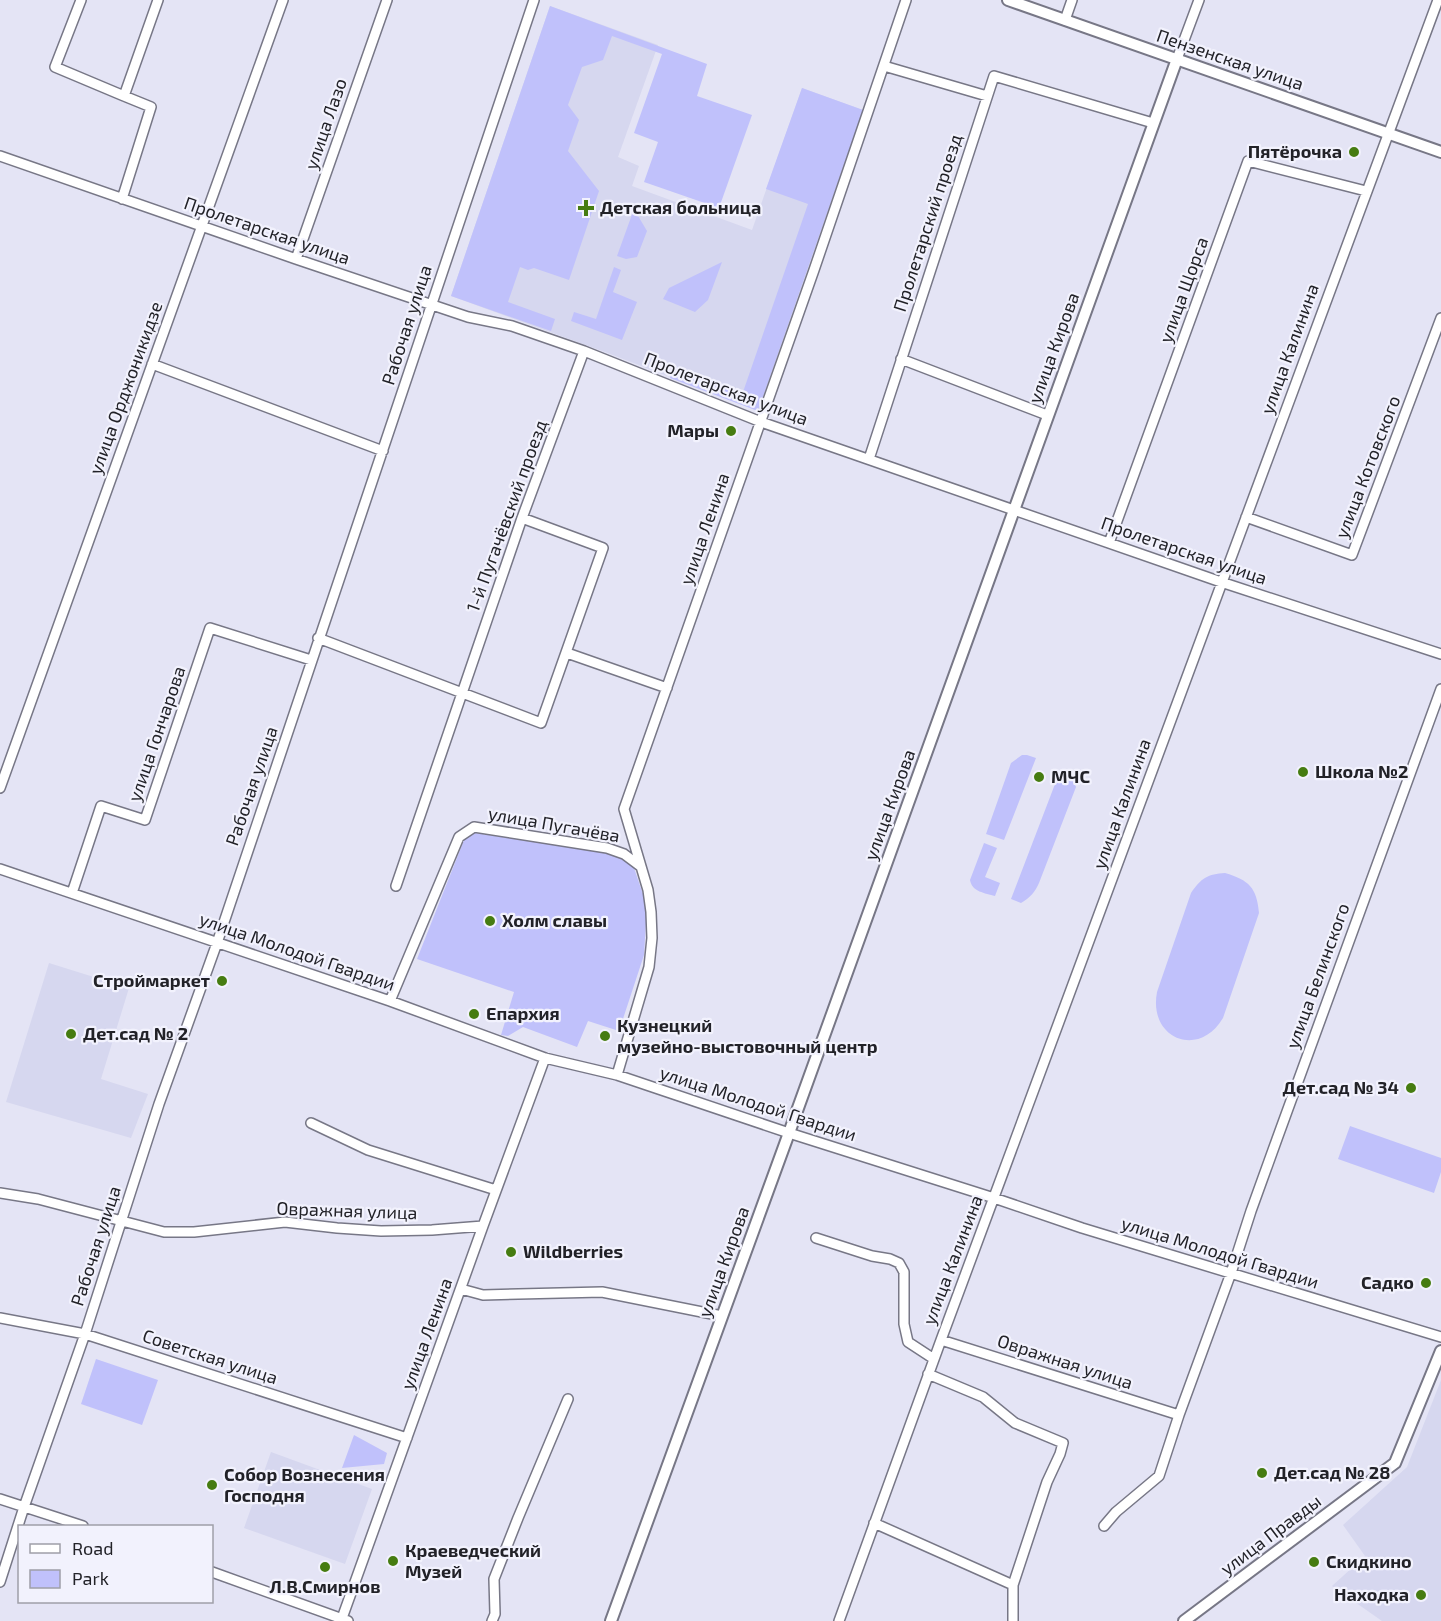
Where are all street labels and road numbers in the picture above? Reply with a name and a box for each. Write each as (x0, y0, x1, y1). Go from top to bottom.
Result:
street label: Пензенская улица (1154, 24, 1307, 95)
street label: улица Лазо (299, 75, 351, 172)
street label: Пролетарский проезд (888, 131, 966, 314)
street label: Пролетарская улица (182, 191, 353, 269)
street label: улица Щорса (1154, 234, 1212, 346)
street label: Рабочая улица (376, 262, 436, 387)
street label: улица Калинина (1255, 280, 1323, 417)
street label: улица Кирова (1023, 289, 1083, 406)
street label: улица Орджоникидзе (84, 298, 167, 477)
street label: Пролетарская улица (641, 347, 811, 429)
street label: улица Котовского (1330, 392, 1404, 541)
street label: 1-й Пугачёвский проезд (461, 417, 551, 615)
street label: улица Ленина (675, 470, 734, 588)
street label: Пролетарская улица (1099, 511, 1270, 589)
street label: улица Гончарова (123, 663, 190, 804)
street label: Рабочая улица (220, 723, 282, 848)
street label: улица Калинина (1087, 735, 1155, 872)
street label: улица Кирова (859, 746, 919, 863)
street label: улица Пугачёва (487, 802, 622, 846)
street label: улица Белинского (1281, 900, 1354, 1051)
street label: улица Молодой Гвардии (197, 907, 398, 995)
street label: улица Молодой Гвардии (657, 1061, 859, 1145)
street label: Рабочая улица (65, 1183, 125, 1308)
street label: улица Калинина (917, 1192, 987, 1328)
street label: Овражная улица (276, 1197, 418, 1223)
street label: улица Кирова (693, 1203, 753, 1320)
street label: улица Молодой Гвардии (1119, 1212, 1322, 1293)
street label: улица Ленина (396, 1275, 456, 1392)
street label: Советская улица (140, 1324, 281, 1388)
street label: Овражная улица (995, 1329, 1136, 1393)
street label: улица Правды (1216, 1489, 1325, 1579)

